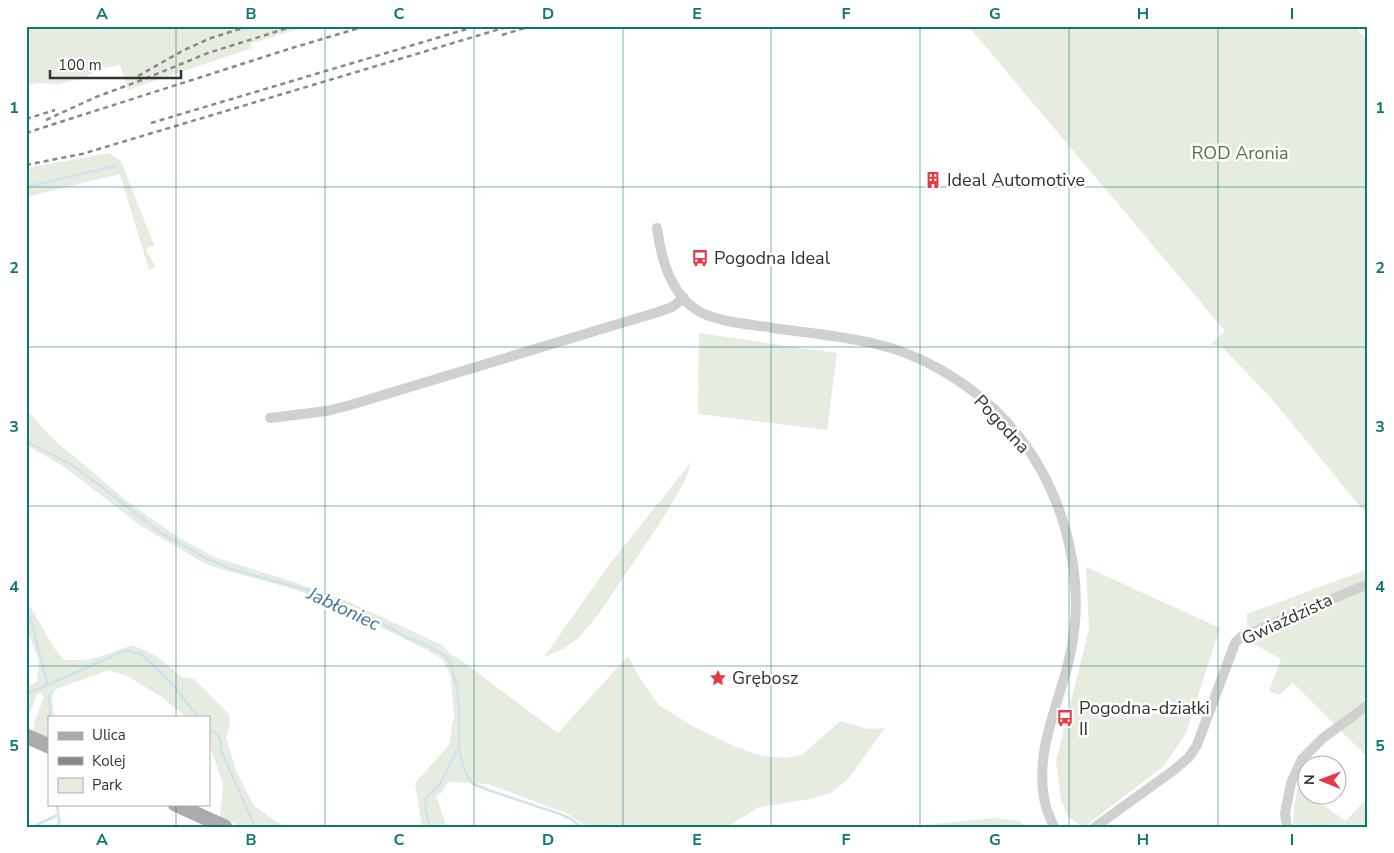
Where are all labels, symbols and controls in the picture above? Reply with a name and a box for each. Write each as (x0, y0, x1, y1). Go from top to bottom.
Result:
text: A (96, 3, 108, 25)
text: B (245, 3, 257, 25)
text: C (394, 3, 405, 25)
text: D (542, 3, 554, 25)
text: E (692, 3, 702, 25)
text: F (842, 3, 851, 25)
text: G (989, 3, 1001, 25)
text: H (1137, 3, 1149, 25)
text: I (1290, 3, 1294, 25)
scale bar (50, 48, 181, 80)
text: 100 m (58, 55, 102, 75)
text: 1 (9, 97, 19, 119)
text: 1 (1375, 97, 1385, 119)
park label: ROD Aronia (1191, 141, 1289, 165)
place label: Ideal Automotive (947, 168, 1085, 192)
building icon: Ideal Automotive (923, 170, 943, 190)
place label: Pogodna Ideal (714, 246, 831, 270)
bus stop icon: Pogodna Ideal (690, 248, 710, 268)
text: 2 (9, 257, 19, 279)
text: 2 (1375, 257, 1385, 279)
street label: Pogodna (969, 390, 1035, 458)
text: 3 (9, 416, 19, 438)
text: 3 (1375, 416, 1385, 438)
text: 4 (9, 576, 19, 598)
text: 4 (1375, 576, 1385, 598)
water label: Jabłoniec (302, 580, 384, 637)
street label: Gwiaździsta (1238, 588, 1336, 650)
place label: Grębosz (732, 666, 798, 690)
place icon: Grębosz (708, 668, 728, 688)
place label: Pogodna-działki II (1079, 696, 1210, 741)
bus stop icon: Pogodna-działki II (1055, 708, 1075, 728)
legend (48, 716, 210, 806)
text: Ulica (92, 725, 126, 745)
text: 5 (9, 735, 19, 757)
text: 5 (1375, 735, 1385, 757)
text: Kolej (92, 751, 125, 771)
north arrow (1296, 756, 1346, 806)
text: N (1300, 774, 1319, 785)
text: Park (92, 775, 122, 795)
text: A (96, 829, 108, 851)
text: B (245, 829, 257, 851)
text: C (394, 829, 405, 851)
text: D (542, 829, 554, 851)
text: E (692, 829, 702, 851)
text: F (842, 829, 851, 851)
text: G (989, 829, 1001, 851)
text: H (1137, 829, 1149, 851)
text: I (1290, 829, 1294, 851)

